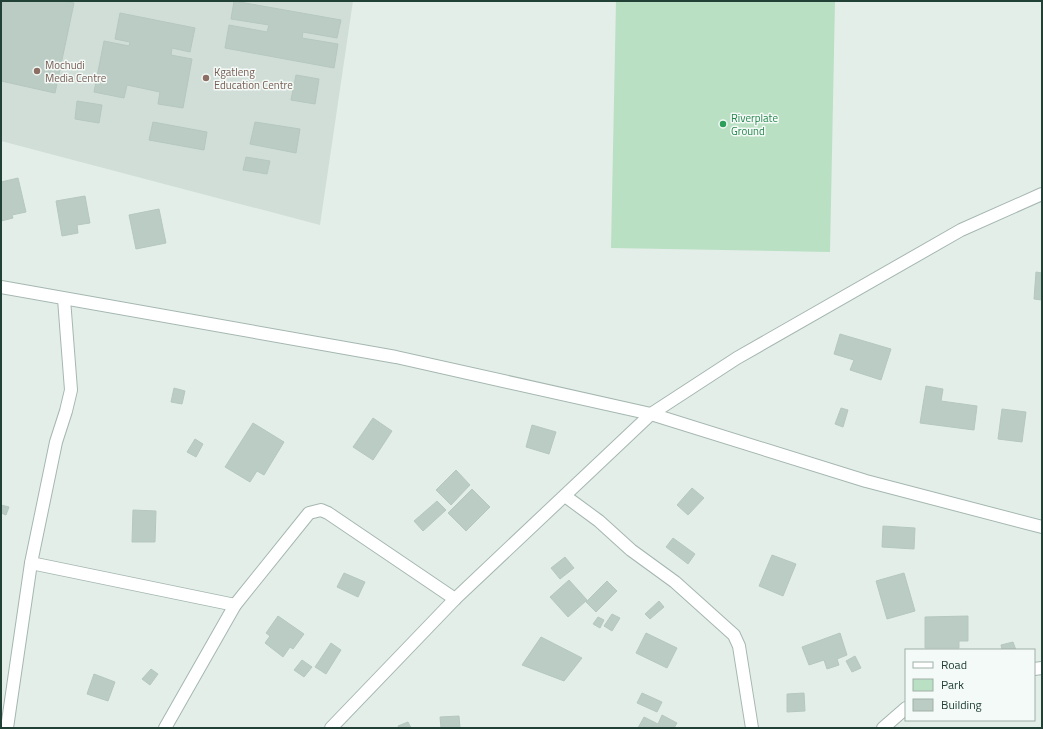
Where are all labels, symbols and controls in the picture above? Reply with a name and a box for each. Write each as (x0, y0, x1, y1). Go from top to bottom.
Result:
place label: Mochudi Media Centre (45, 57, 107, 86)
place label: Kgatleng Education Centre (214, 64, 293, 93)
marker: Mochudi Media Centre (32, 66, 42, 76)
marker: Kgatleng Education Centre (201, 73, 211, 83)
place label: Riverplate Ground (731, 110, 778, 139)
marker: Riverplate Ground (718, 119, 728, 129)
legend (905, 649, 1035, 721)
text: Road (941, 655, 967, 674)
text: Park (941, 675, 964, 694)
text: Building (941, 695, 982, 714)

